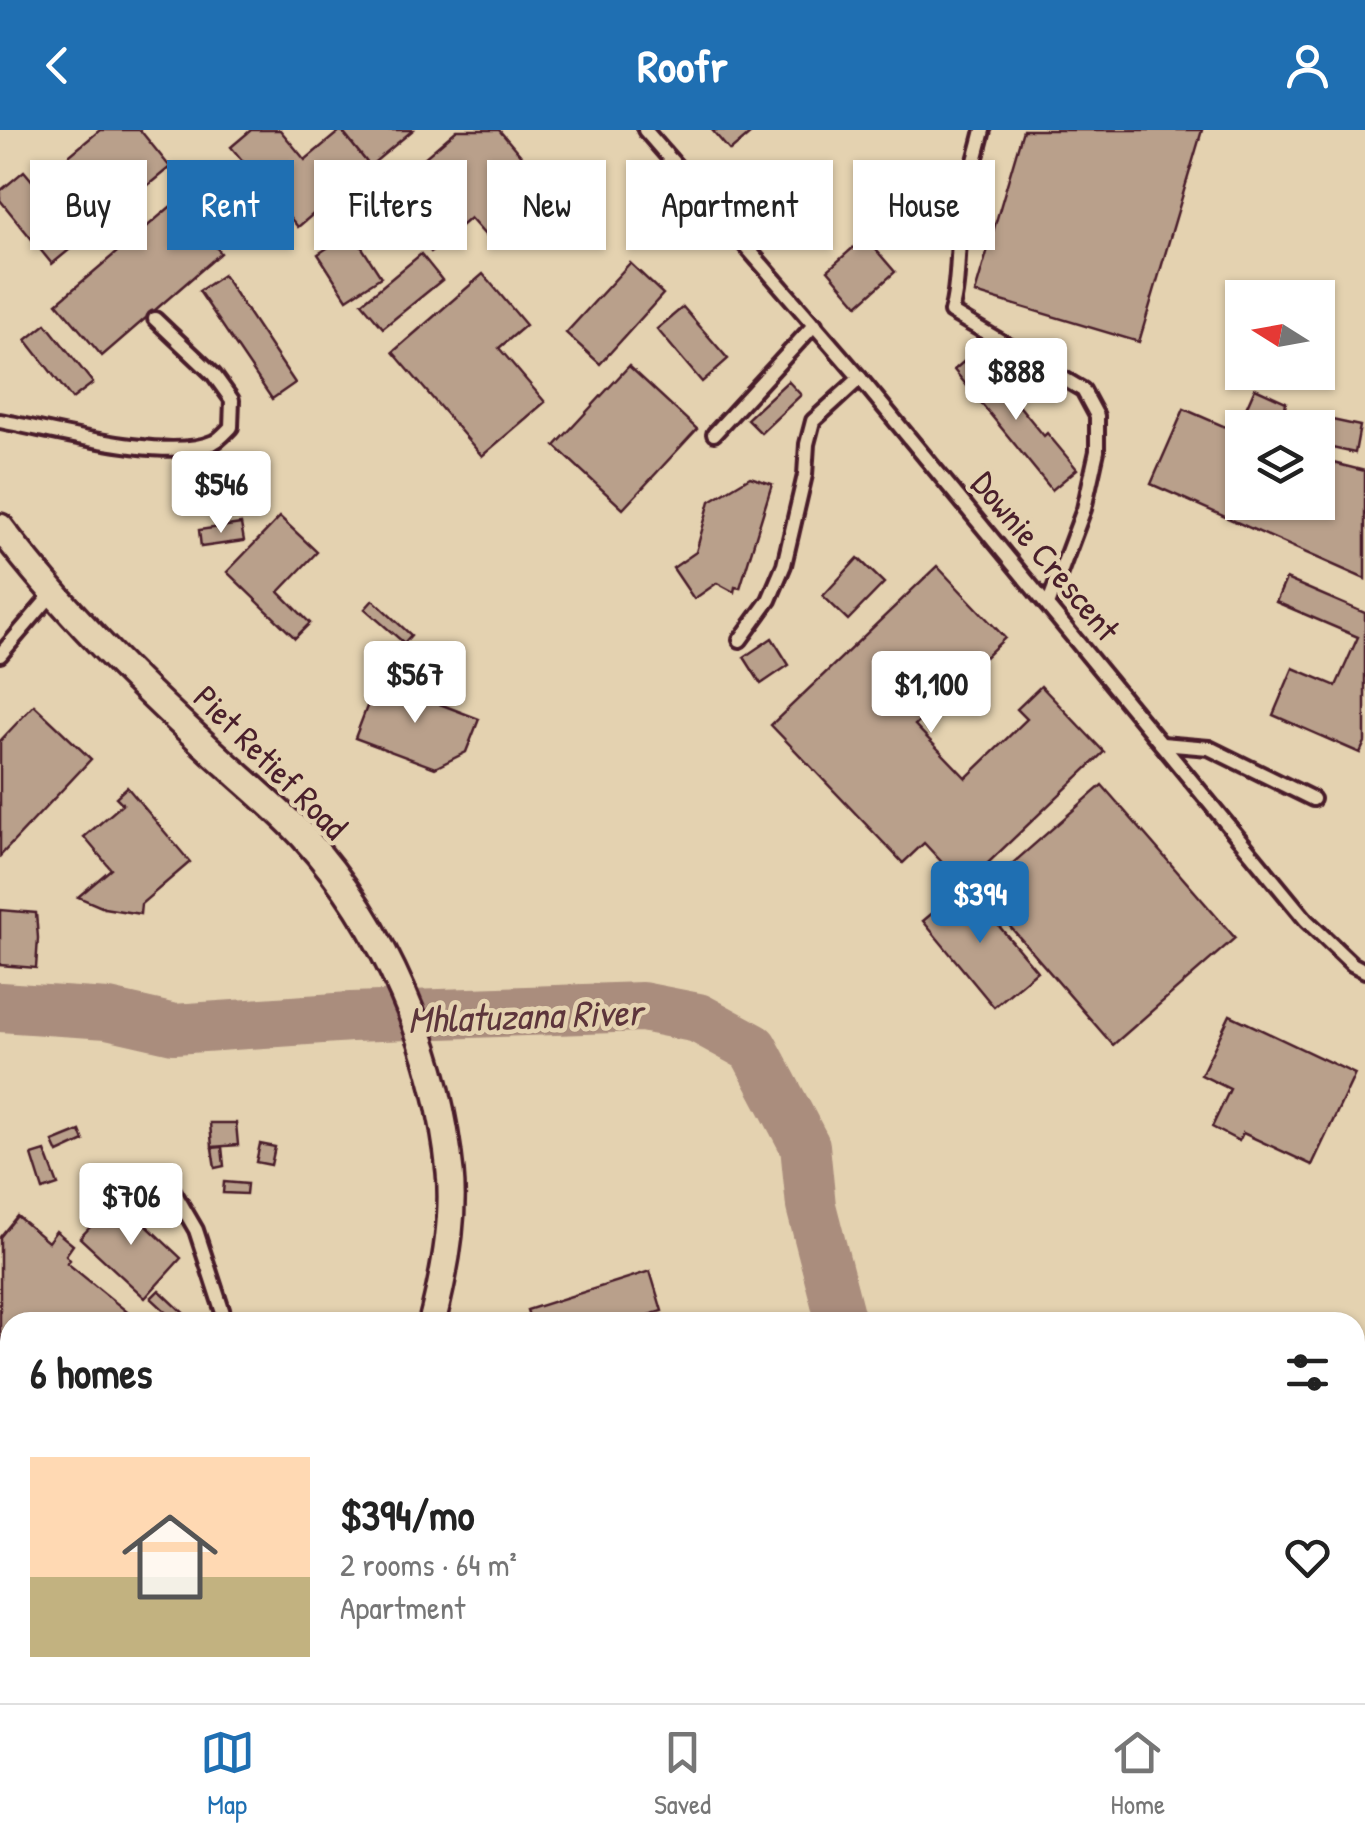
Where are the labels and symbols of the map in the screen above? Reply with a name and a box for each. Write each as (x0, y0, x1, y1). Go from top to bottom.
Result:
north arrow (1225, 280, 1335, 390)
pin: $888 (957, 338, 1075, 423)
pin: $546 (162, 451, 280, 536)
street label: Downie Crescent (961, 461, 1131, 652)
pin: $567 (356, 641, 474, 726)
pin: $1,100 (850, 651, 1012, 736)
street label: Piet Retief Road (184, 675, 358, 849)
pin: $394 (921, 861, 1039, 946)
water label: Mhlatuzana River (407, 985, 647, 1045)
pin: $706 (72, 1163, 190, 1248)

